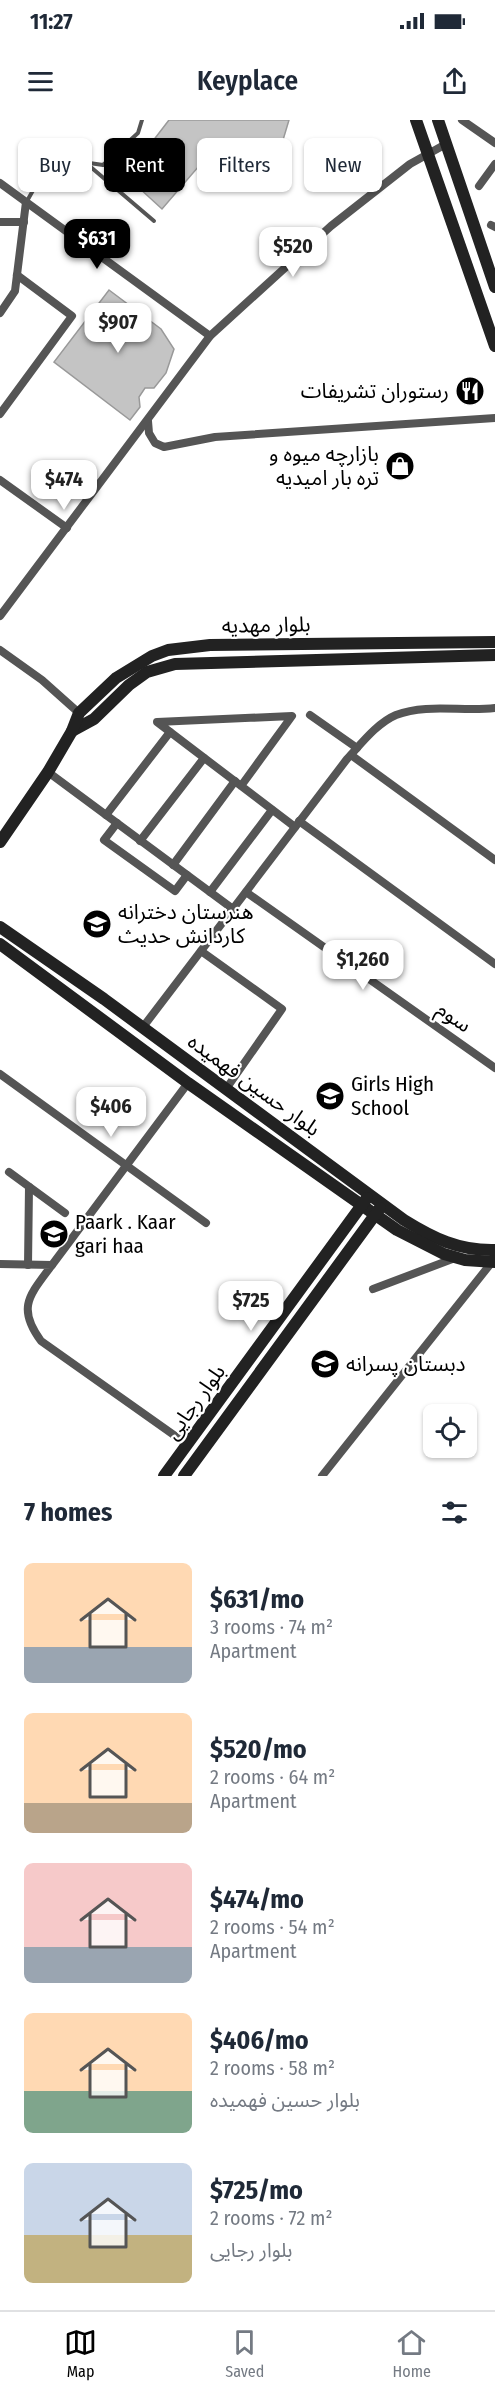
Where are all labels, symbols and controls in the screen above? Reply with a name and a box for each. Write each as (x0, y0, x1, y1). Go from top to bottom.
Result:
text: 11:27 (30, 8, 73, 35)
icon: menu (24, 65, 57, 98)
text: Keyplace (197, 65, 298, 97)
icon: share (438, 65, 471, 98)
chip: Buy (18, 138, 92, 192)
chip: Rent (104, 138, 185, 192)
chip: Filters (197, 138, 292, 192)
chip: New (304, 138, 382, 192)
pin: $631 (61, 219, 133, 270)
text: $631 (78, 226, 116, 250)
pin: $520 (257, 227, 329, 278)
text: $520 (273, 234, 313, 258)
pin: $907 (82, 303, 154, 354)
text: $907 (98, 310, 138, 334)
restaurant icon: رستوران تشریفات (454, 375, 486, 407)
place label: رستوران تشریفات (301, 378, 449, 404)
place label: بازارچه میوه و تره بار امیدیه (269, 441, 379, 491)
shop icon: بازارچه میوه و تره بار امیدیه (384, 450, 416, 482)
pin: $474 (28, 460, 100, 511)
text: $474 (45, 467, 83, 491)
street label: بلوار مهدیه (221, 611, 311, 639)
place label: هنرستان دخترانه کاردانش حدیث (118, 899, 254, 949)
school or university icon: هنرستان دخترانه کاردانش حدیث (81, 908, 113, 940)
pin: $1,260 (314, 940, 412, 991)
text: $1,260 (337, 947, 389, 971)
street label: سوم (430, 996, 476, 1041)
street label: بلوار حسین فهمیده (183, 1028, 325, 1142)
place label: Girls High School (351, 1071, 434, 1121)
school or university icon: Girls High School (314, 1080, 346, 1112)
pin: $406 (75, 1087, 147, 1138)
text: $406 (90, 1094, 132, 1118)
place label: Paark . Kaar gari haa (75, 1209, 176, 1259)
school or university icon: Paark . Kaar gari haa (38, 1218, 70, 1250)
pin: $725 (215, 1281, 287, 1332)
text: $725 (232, 1288, 270, 1312)
school or university icon: دبستان پسرانه (309, 1348, 341, 1380)
place label: دبستان پسرانه (346, 1351, 466, 1377)
street label: بلوار رجایی (159, 1359, 231, 1445)
map controls (423, 1404, 477, 1458)
button: locate (423, 1404, 477, 1458)
icon: filters (438, 1496, 471, 1529)
text: 7 homes (24, 1497, 112, 1528)
text: $631/mo (210, 1584, 304, 1615)
icon: home (72, 1587, 144, 1659)
text: 3 rooms · 74 m² (210, 1615, 333, 1639)
text: Apartment (210, 1639, 297, 1663)
text: $520/mo (210, 1734, 307, 1765)
icon: home (72, 1737, 144, 1809)
text: 2 rooms · 64 m² (210, 1765, 335, 1789)
text: Apartment (210, 1789, 297, 1813)
text: $474/mo (210, 1884, 304, 1915)
icon: home (72, 1887, 144, 1959)
text: 2 rooms · 54 m² (210, 1915, 335, 1939)
text: Apartment (210, 1939, 297, 1963)
text: $406/mo (210, 2025, 309, 2056)
icon: home (72, 2037, 144, 2109)
text: 2 rooms · 58 m² (210, 2056, 335, 2080)
text: بلوار حسین فهمیده (210, 2088, 360, 2112)
text: $725/mo (210, 2175, 303, 2206)
icon: home (72, 2187, 144, 2259)
text: 2 rooms · 72 m² (210, 2206, 332, 2230)
text: بلوار رجایی (210, 2238, 292, 2262)
tab: Map (64, 2326, 97, 2381)
tab: Saved (225, 2326, 264, 2381)
tab: Home (393, 2326, 431, 2381)

